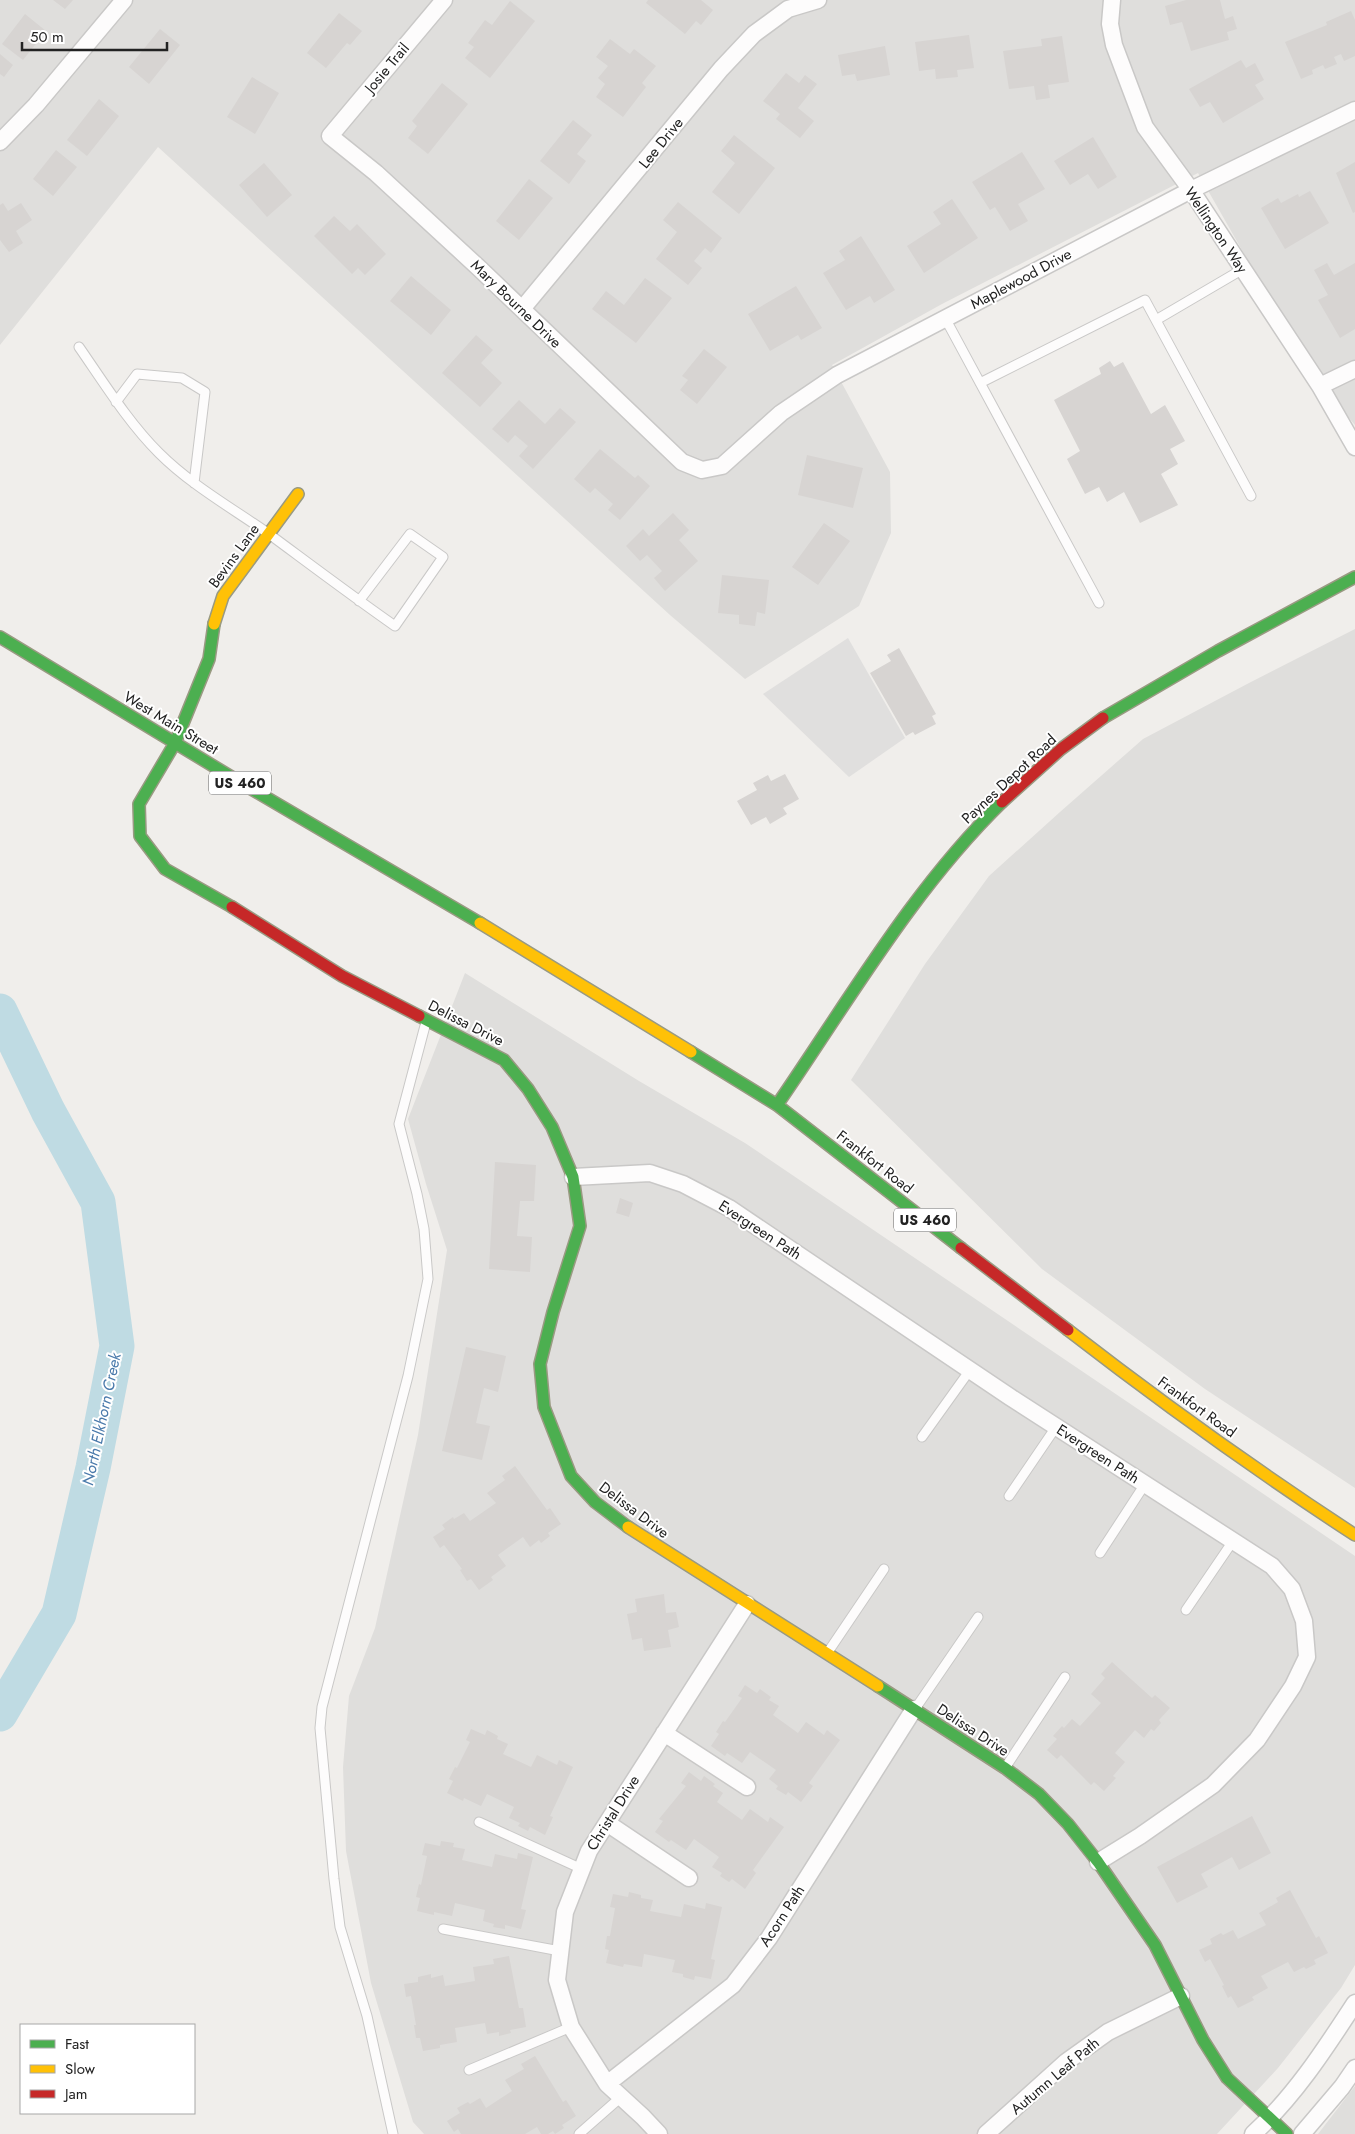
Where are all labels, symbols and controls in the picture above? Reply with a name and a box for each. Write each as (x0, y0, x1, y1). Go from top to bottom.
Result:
scale bar (22, 20, 168, 52)
text: 50 m (30, 26, 64, 48)
street label: Josie Trail (358, 38, 415, 99)
street label: Lee Drive (634, 113, 689, 173)
street label: Wellington Way (1179, 182, 1253, 278)
street label: Maplewood Drive (967, 243, 1076, 315)
street label: Mary Bourne Drive (466, 255, 567, 353)
street label: Bevins Lane (203, 519, 265, 593)
street label: West Main Street (119, 686, 223, 760)
street label: Paynes Depot Road (957, 729, 1061, 829)
road number: US 460 (209, 771, 271, 794)
street label: Delissa Drive (424, 994, 508, 1052)
street label: Frankfort Road (832, 1125, 918, 1199)
street label: Evergreen Path (714, 1195, 806, 1265)
road number: US 460 (894, 1208, 956, 1232)
water label: North Elkhorn Creek (76, 1350, 127, 1487)
street label: Frankfort Road (1153, 1371, 1241, 1443)
street label: Evergreen Path (1052, 1419, 1144, 1489)
street label: Delissa Drive (594, 1476, 674, 1544)
street label: Delissa Drive (932, 1698, 1014, 1762)
street label: Christal Drive (581, 1771, 645, 1855)
street label: Acorn Path (754, 1881, 810, 1951)
legend (20, 2024, 195, 2114)
street label: Autumn Leaf Path (1006, 2032, 1104, 2120)
text: Fast (65, 2033, 89, 2055)
text: Slow (65, 2058, 96, 2080)
text: Jam (63, 2083, 88, 2105)

